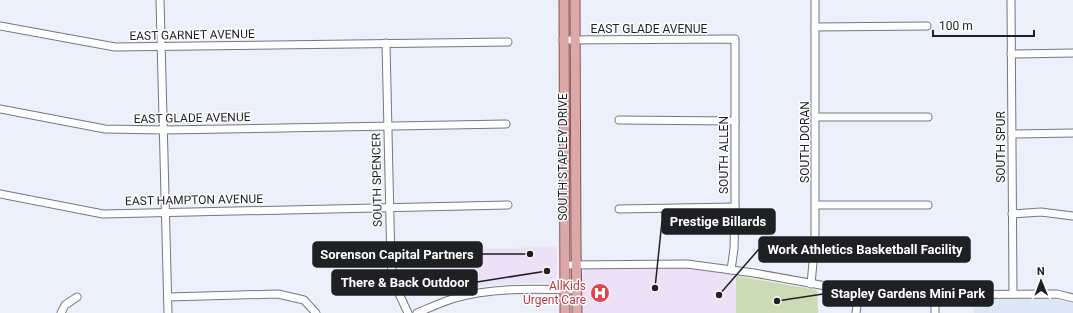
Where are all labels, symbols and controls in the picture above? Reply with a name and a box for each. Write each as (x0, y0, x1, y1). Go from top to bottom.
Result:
scale bar (933, 12, 1034, 38)
text: 100 m (939, 19, 973, 33)
street label: EAST GLADE AVENUE (591, 22, 708, 36)
street label: EAST GARNET AVENUE (129, 27, 255, 43)
street label: SOUTH STAPLEY DRIVE (556, 93, 570, 221)
street label: SOUTH DORAN (798, 101, 812, 183)
street label: EAST GLADE AVENUE (133, 110, 251, 126)
street label: SOUTH SPUR (994, 111, 1008, 183)
street label: SOUTH ALLEN (717, 116, 731, 194)
street label: SOUTH SPENCER (369, 132, 385, 227)
street label: EAST HAMPTON AVENUE (125, 192, 263, 208)
callout: Prestige Billards (662, 209, 775, 234)
text: Prestige Billards (670, 214, 767, 229)
callout: Work Athletics Basketball Facility (759, 237, 970, 262)
callout: Sorenson Capital Partners (313, 242, 482, 267)
text: Work Athletics Basketball Facility (767, 242, 963, 257)
text: Sorenson Capital Partners (320, 247, 474, 262)
north arrow (1021, 261, 1061, 301)
text: N (1037, 265, 1045, 278)
callout: There & Back Outdoor (332, 270, 477, 295)
text: There & Back Outdoor (341, 275, 470, 290)
place label: AllKids Urgent Care (523, 279, 586, 307)
callout: Stapley Gardens Mini Park (823, 281, 993, 306)
hospital icon: AllKids Urgent Care (589, 282, 611, 304)
text: Stapley Gardens Mini Park (831, 286, 986, 301)

